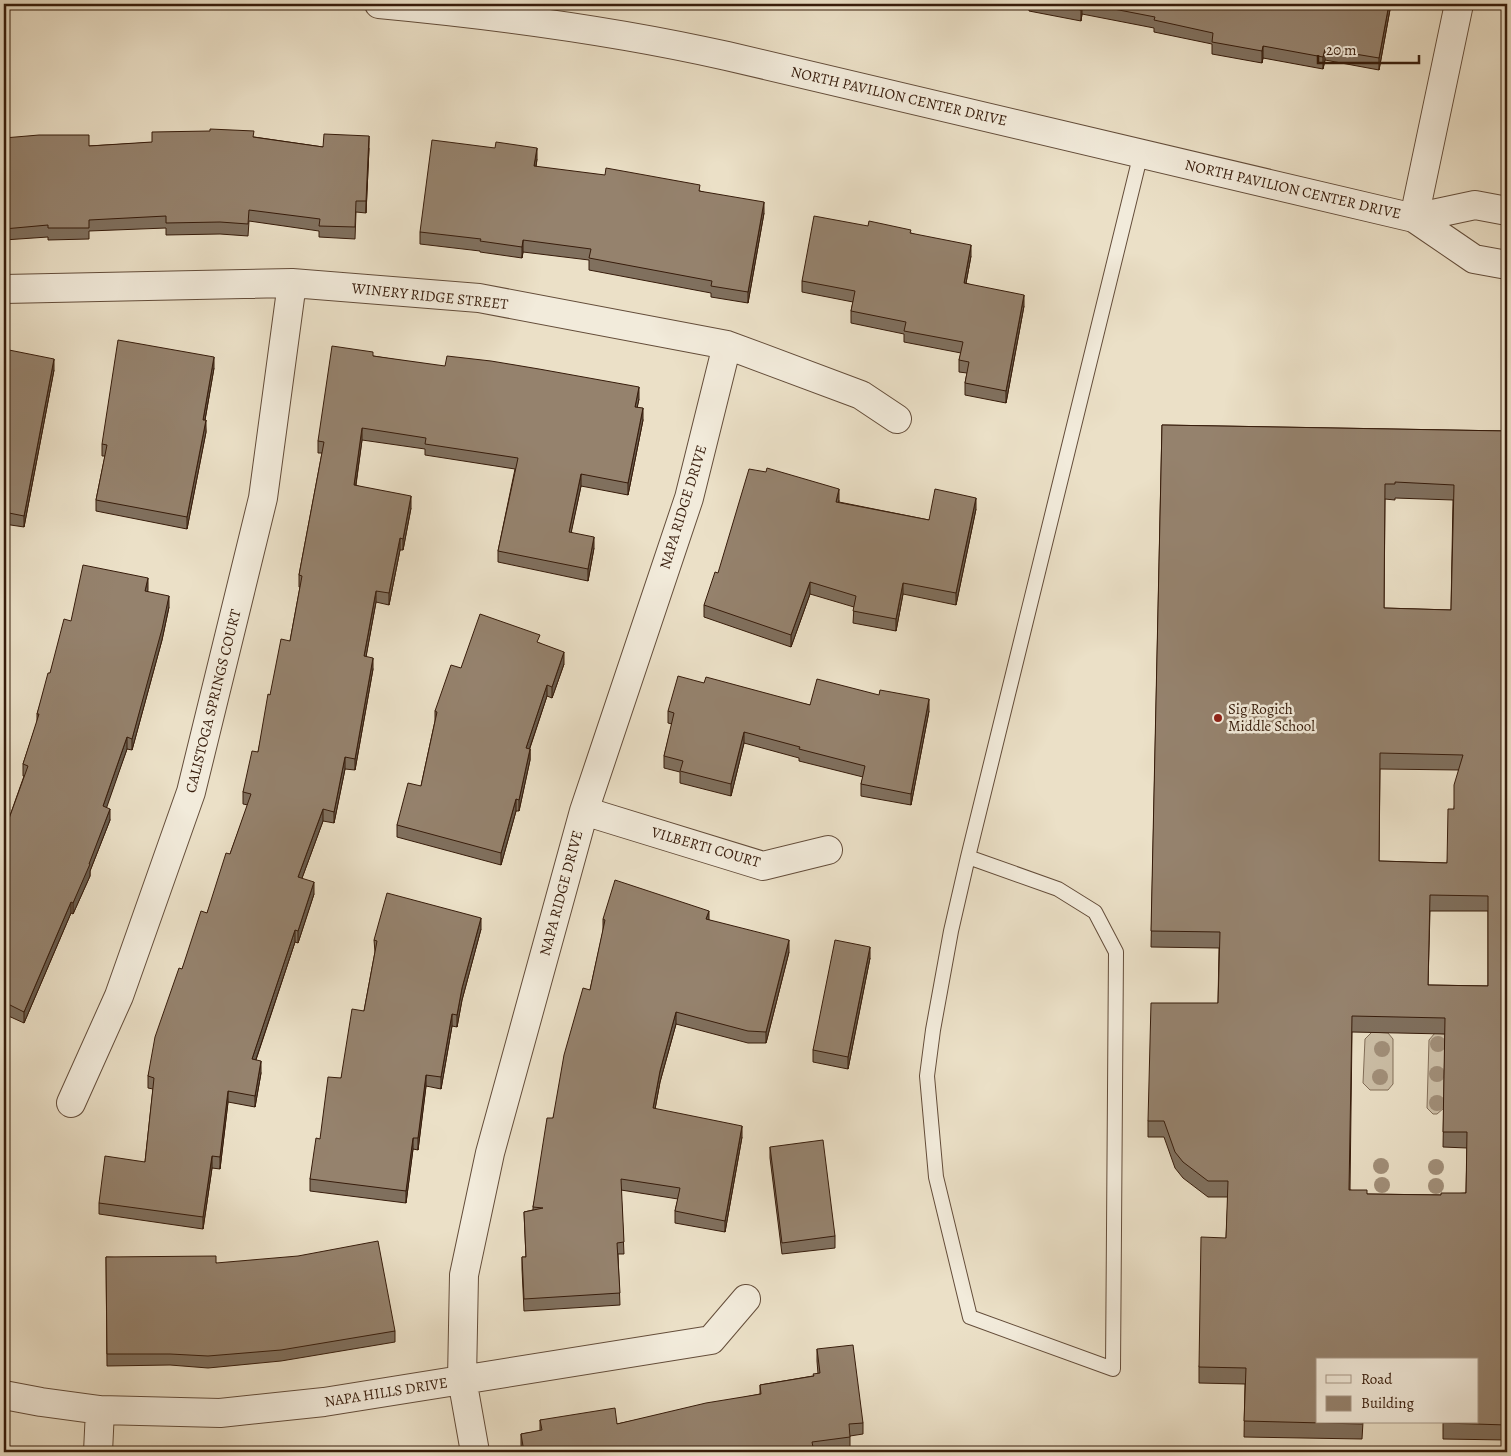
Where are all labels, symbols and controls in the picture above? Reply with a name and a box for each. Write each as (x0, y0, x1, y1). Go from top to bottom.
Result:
scale bar (1318, 32, 1420, 64)
text: 20 m (1326, 40, 1357, 60)
street label: NORTH PAVILION CENTER DRIVE (789, 61, 1009, 131)
street label: NORTH PAVILION CENTER DRIVE (1183, 154, 1403, 224)
street label: WINERY RIDGE STREET (350, 278, 510, 314)
street label: NAPA RIDGE DRIVE (655, 442, 711, 572)
street label: CALISTOGA SPRINGS COURT (180, 606, 246, 795)
place label: Sig Rogich Middle School (1228, 699, 1315, 736)
marker: Sig Rogich Middle School (1212, 712, 1224, 724)
street label: VILBERTI COURT (648, 822, 764, 872)
street label: NAPA RIDGE DRIVE (535, 828, 587, 958)
legend (1316, 1358, 1478, 1424)
text: Road (1361, 1369, 1393, 1389)
street label: NAPA HILLS DRIVE (323, 1372, 449, 1412)
text: Building (1361, 1393, 1414, 1413)

